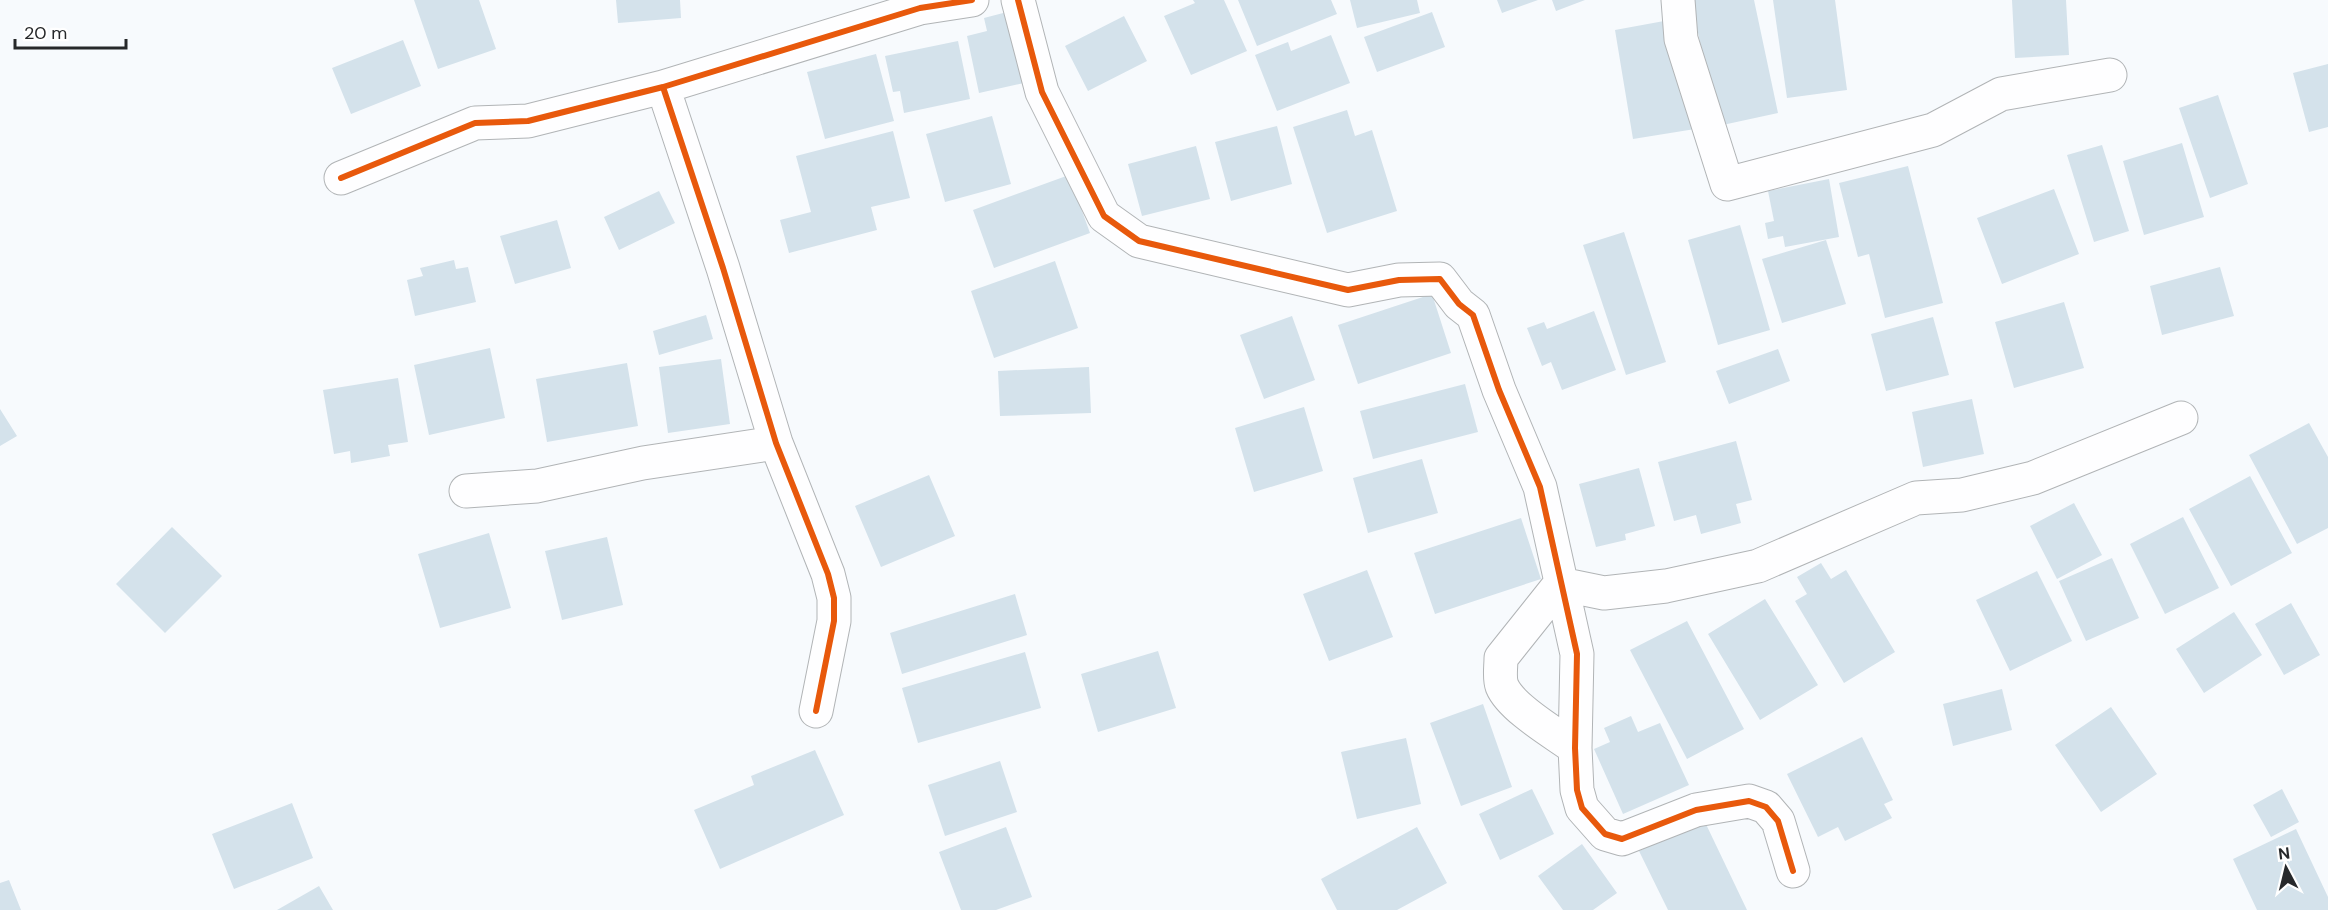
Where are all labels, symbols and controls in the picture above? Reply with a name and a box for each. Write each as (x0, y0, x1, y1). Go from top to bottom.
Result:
scale bar (15, 12, 126, 50)
text: 20 m (24, 21, 67, 45)
north arrow (2256, 838, 2316, 898)
text: N (2277, 842, 2291, 865)

